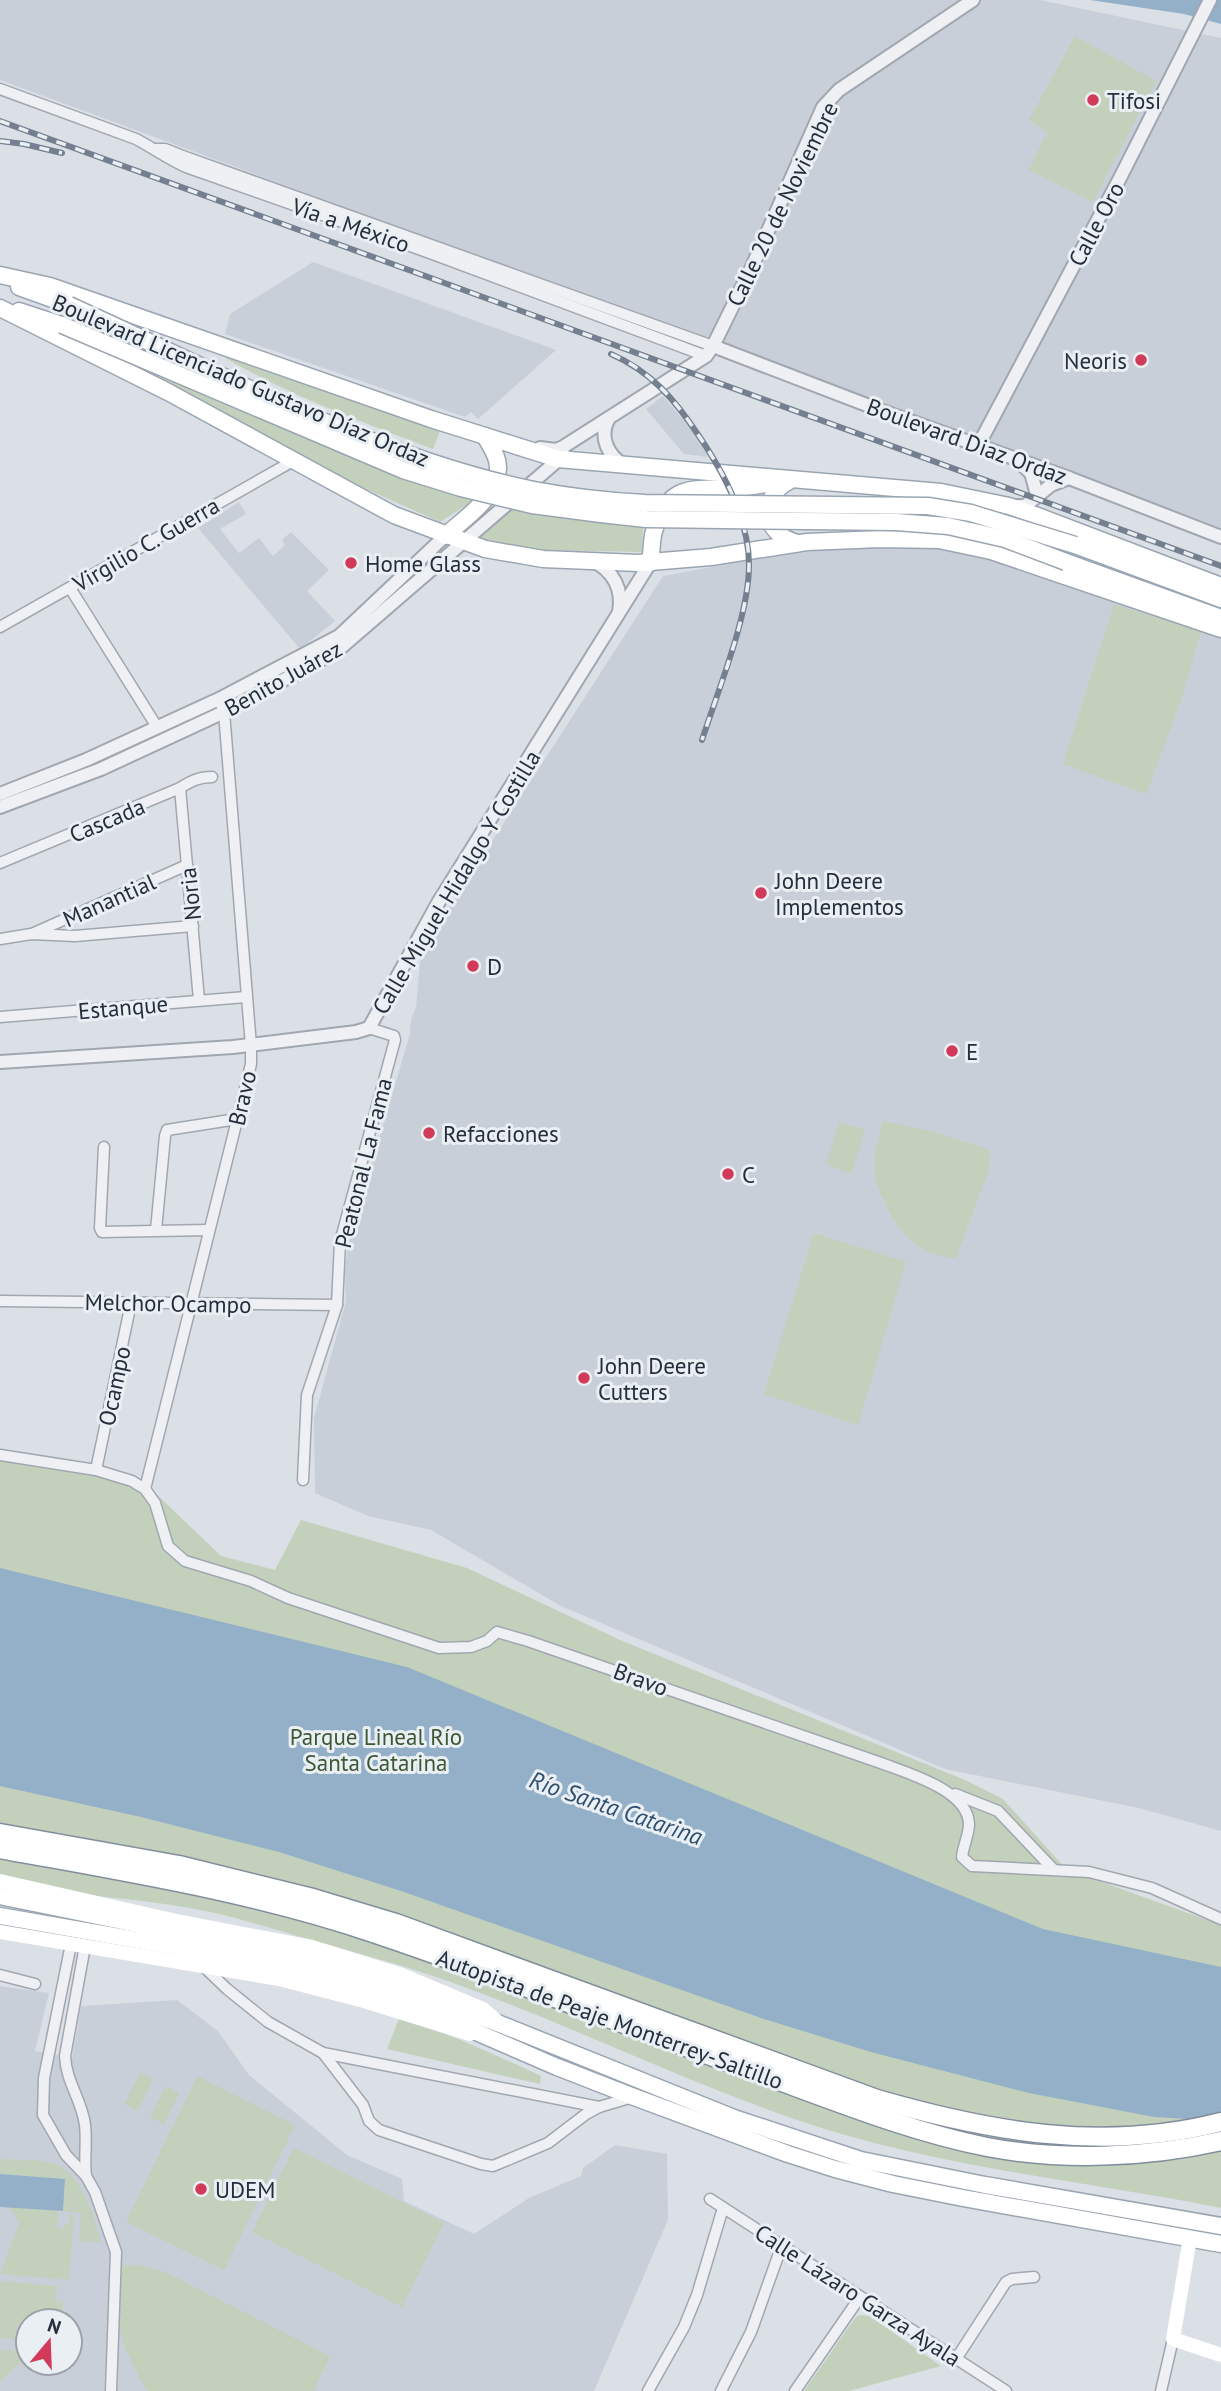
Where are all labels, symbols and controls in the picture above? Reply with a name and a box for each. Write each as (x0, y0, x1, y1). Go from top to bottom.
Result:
place label: Tifosi (1107, 86, 1161, 115)
marker: Tifosi (1085, 92, 1101, 108)
street label: Calle 20 de Noviembre (720, 97, 844, 311)
street label: Calle Oro (1062, 177, 1130, 271)
street label: Vía a México (287, 191, 414, 259)
street label: Boulevard Licenciado Gustavo Díaz Ordaz (48, 287, 434, 473)
place label: Neoris (1064, 346, 1127, 375)
marker: Neoris (1133, 352, 1149, 368)
street label: Boulevard Diaz Ordaz (863, 391, 1071, 491)
street label: Virgilio C. Guerra (67, 490, 224, 598)
place label: Home Glass (365, 549, 481, 578)
marker: Home Glass (343, 555, 359, 571)
street label: Benito Juárez (219, 634, 347, 722)
street label: Calle Miguel Hidalgo Y Costilla (366, 745, 546, 1019)
street label: Cascada (65, 791, 149, 849)
street label: Noria (173, 866, 207, 922)
place label: John Deere Implementos (774, 866, 904, 921)
street label: Manantial (58, 867, 160, 933)
marker: John Deere Implementos (753, 885, 769, 901)
place label: D (487, 952, 502, 981)
marker: D (465, 958, 481, 974)
street label: Estanque (77, 989, 169, 1025)
place label: E (966, 1037, 978, 1066)
marker: E (944, 1043, 960, 1059)
street label: Bravo (222, 1068, 262, 1128)
street label: Peatonal La Fama (328, 1075, 398, 1251)
place label: Refacciones (443, 1119, 559, 1148)
marker: Refacciones (421, 1125, 437, 1141)
place label: C (742, 1160, 755, 1189)
marker: C (720, 1166, 736, 1182)
street label: Melchor Ocampo (84, 1287, 252, 1319)
street label: Ocampo (91, 1343, 137, 1429)
place label: John Deere Cutters (597, 1351, 706, 1406)
marker: John Deere Cutters (576, 1370, 592, 1386)
street label: Bravo (610, 1656, 672, 1702)
park label: Parque Lineal Río Santa Catarina (290, 1722, 462, 1777)
water label: Río Santa Catarina (525, 1764, 707, 1852)
street label: Autopista de Peaje Monterrey-Saltillo (433, 1943, 787, 2095)
place label: UDEM (215, 2175, 276, 2204)
marker: UDEM (193, 2181, 209, 2197)
street label: Calle Lázaro Garza Ayala (749, 2217, 967, 2373)
north arrow (14, 2307, 84, 2377)
text: N (45, 2313, 64, 2339)

